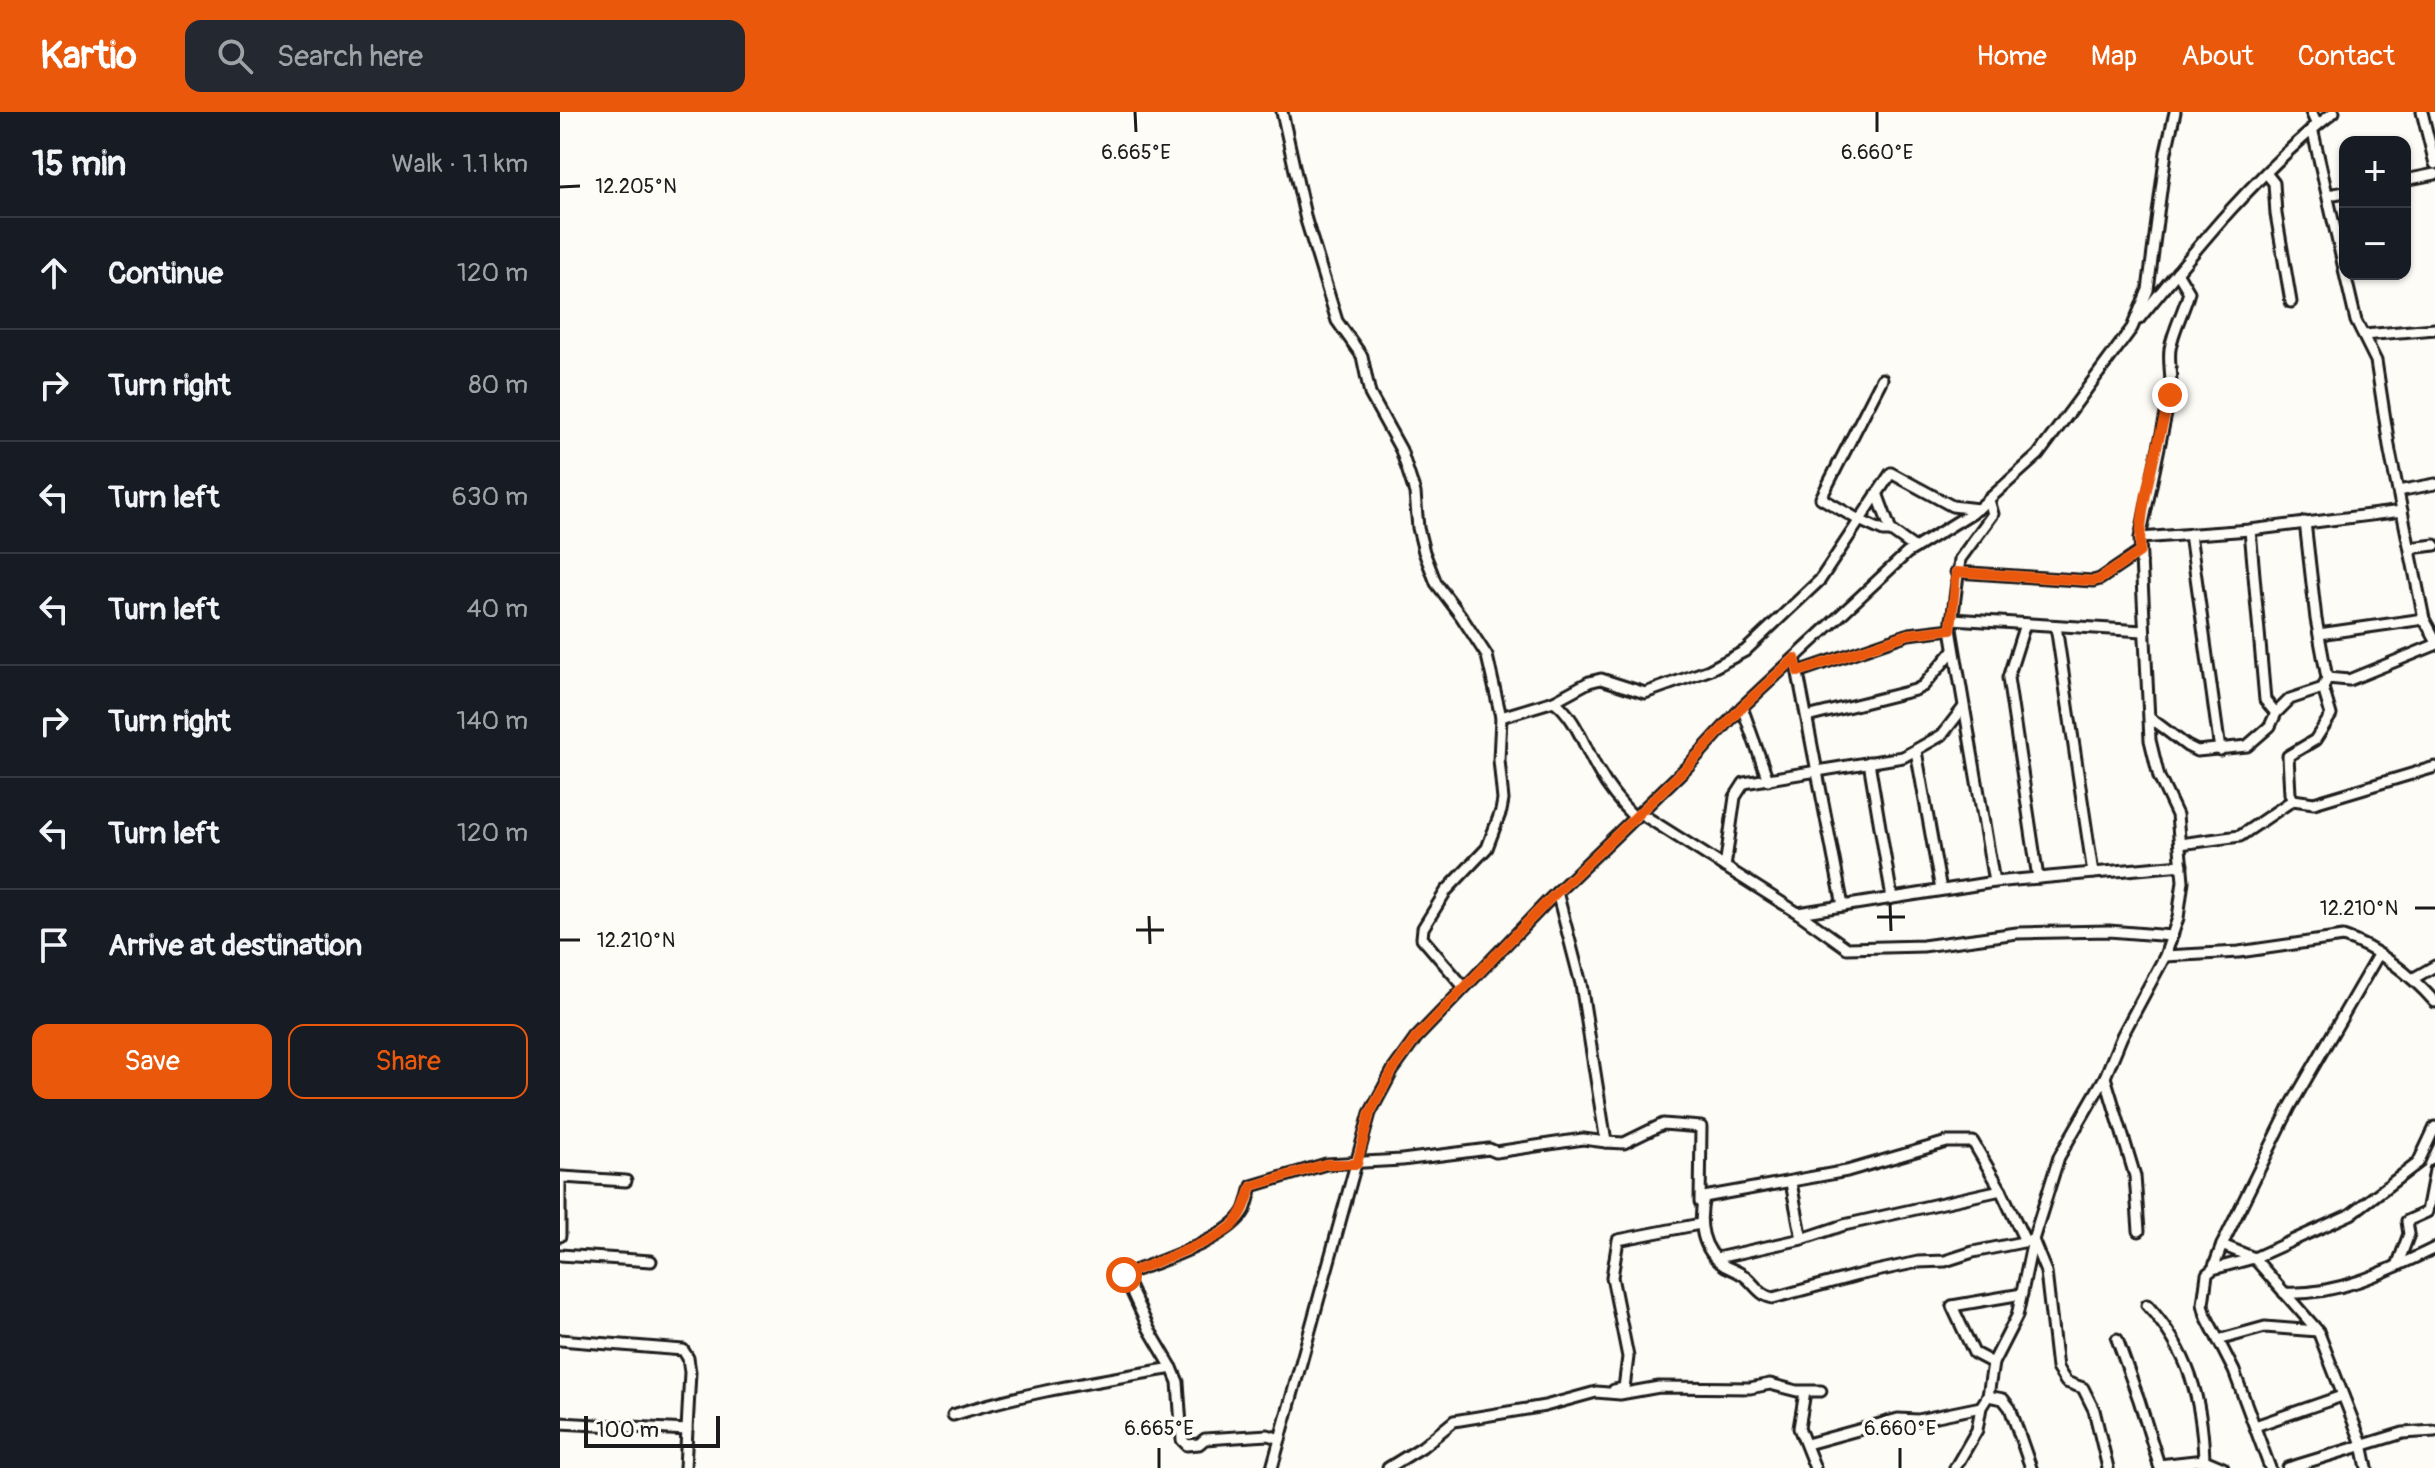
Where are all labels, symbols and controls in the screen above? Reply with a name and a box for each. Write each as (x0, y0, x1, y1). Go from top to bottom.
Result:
search box (185, 20, 745, 92)
text: Kartio (40, 32, 137, 80)
icon: search (213, 34, 257, 78)
text: Search here (277, 38, 423, 75)
text: Home (1976, 39, 2047, 74)
text: Map (2091, 39, 2137, 74)
text: About (2181, 39, 2254, 74)
text: Contact (2298, 39, 2395, 74)
map controls (2339, 136, 2411, 280)
button: + (2339, 136, 2411, 208)
text: 6.665°E (1101, 140, 1171, 165)
text: 6.660°E (1841, 140, 1913, 165)
text: 15 min (32, 143, 126, 186)
text: Walk · 1.1 km (391, 148, 528, 180)
text: 12.205°N (595, 174, 677, 199)
button: − (2339, 208, 2411, 280)
icon: ahead (32, 251, 76, 295)
text: Continue (108, 255, 223, 292)
text: 120 m (457, 257, 528, 289)
icon: right (32, 363, 76, 407)
text: Turn right (108, 367, 231, 404)
text: 80 m (468, 369, 528, 401)
route end (2152, 377, 2188, 413)
icon: left (32, 475, 76, 519)
text: Turn left (108, 479, 219, 516)
text: 630 m (452, 481, 528, 513)
icon: left (32, 587, 76, 631)
text: Turn left (108, 591, 219, 628)
text: 40 m (466, 593, 528, 625)
icon: right (32, 699, 76, 743)
text: Turn right (108, 703, 231, 740)
text: 140 m (456, 705, 528, 737)
icon: left (32, 811, 76, 855)
text: Turn left (108, 815, 219, 852)
text: 120 m (457, 817, 528, 849)
text: 12.210°N (2320, 896, 2398, 921)
icon: arrive (32, 923, 76, 967)
text: Arrive at destination (108, 927, 362, 964)
text: 12.210°N (597, 928, 675, 953)
button: Save (32, 1024, 272, 1099)
button: Share (288, 1024, 528, 1099)
route start (1106, 1257, 1142, 1293)
scale bar (584, 1412, 720, 1448)
text: 100 m (596, 1416, 659, 1444)
text: 6.665°E (1124, 1416, 1194, 1441)
text: 6.660°E (1864, 1416, 1936, 1441)

